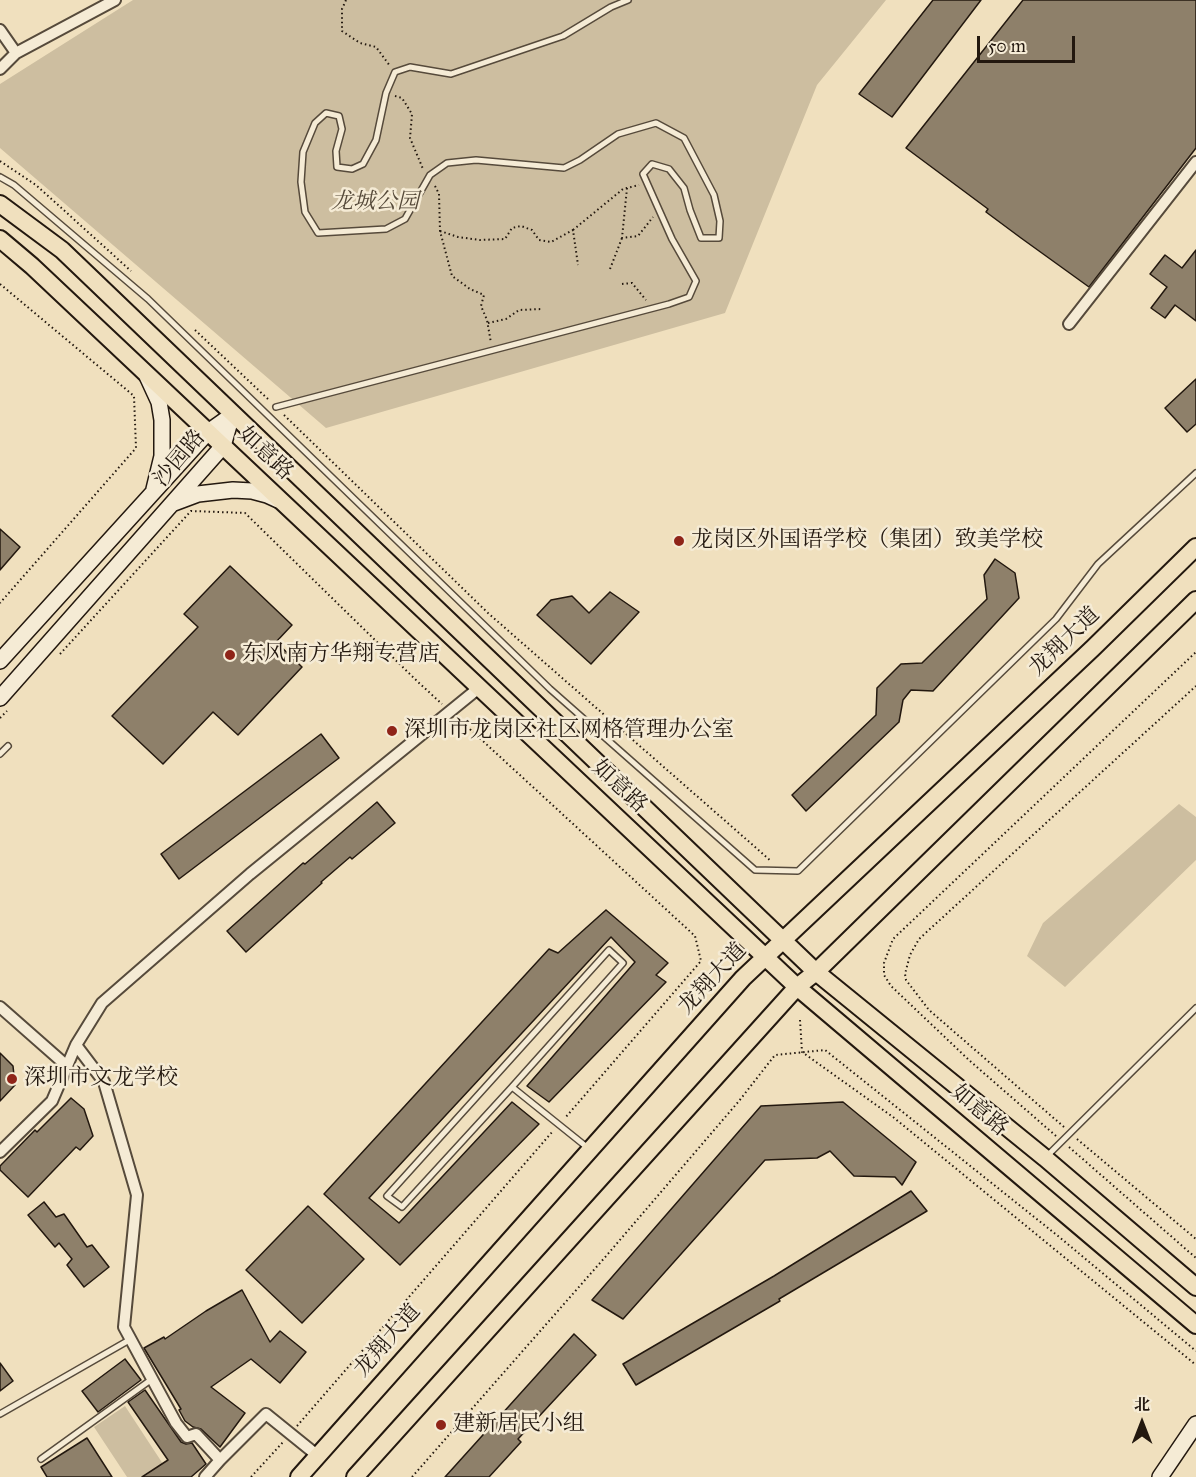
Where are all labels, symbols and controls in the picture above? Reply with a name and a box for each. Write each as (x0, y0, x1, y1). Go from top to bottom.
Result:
scale bar (980, 24, 1078, 62)
text: 50 m (988, 35, 1026, 57)
park label: 龙城公园 (331, 190, 419, 216)
street label: 如意路 (232, 422, 298, 486)
street label: 沙园路 (149, 425, 211, 493)
place label: 龙岗区外国语学校（集团）致美学校 (691, 528, 1043, 554)
marker: 龙岗区外国语学校（集团）致美学校 (672, 534, 686, 548)
street label: 龙翔大道 (1024, 602, 1106, 682)
place label: 东风南方华翔专营店 (242, 642, 440, 668)
marker: 东风南方华翔专营店 (223, 648, 237, 662)
place label: 深圳市龙岗区社区网格管理办公室 (404, 718, 734, 744)
marker: 深圳市龙岗区社区网格管理办公室 (385, 724, 399, 738)
street label: 如意路 (586, 755, 652, 819)
street label: 龙翔大道 (673, 938, 753, 1020)
place label: 深圳市文龙学校 (24, 1066, 178, 1092)
marker: 深圳市文龙学校 (5, 1072, 19, 1086)
street label: 如意路 (945, 1080, 1013, 1142)
street label: 龙翔大道 (349, 1299, 427, 1383)
north arrow (1112, 1393, 1172, 1453)
text: 北 (1134, 1395, 1150, 1414)
place label: 建新居民小组 (453, 1412, 585, 1438)
marker: 建新居民小组 (434, 1418, 448, 1432)

